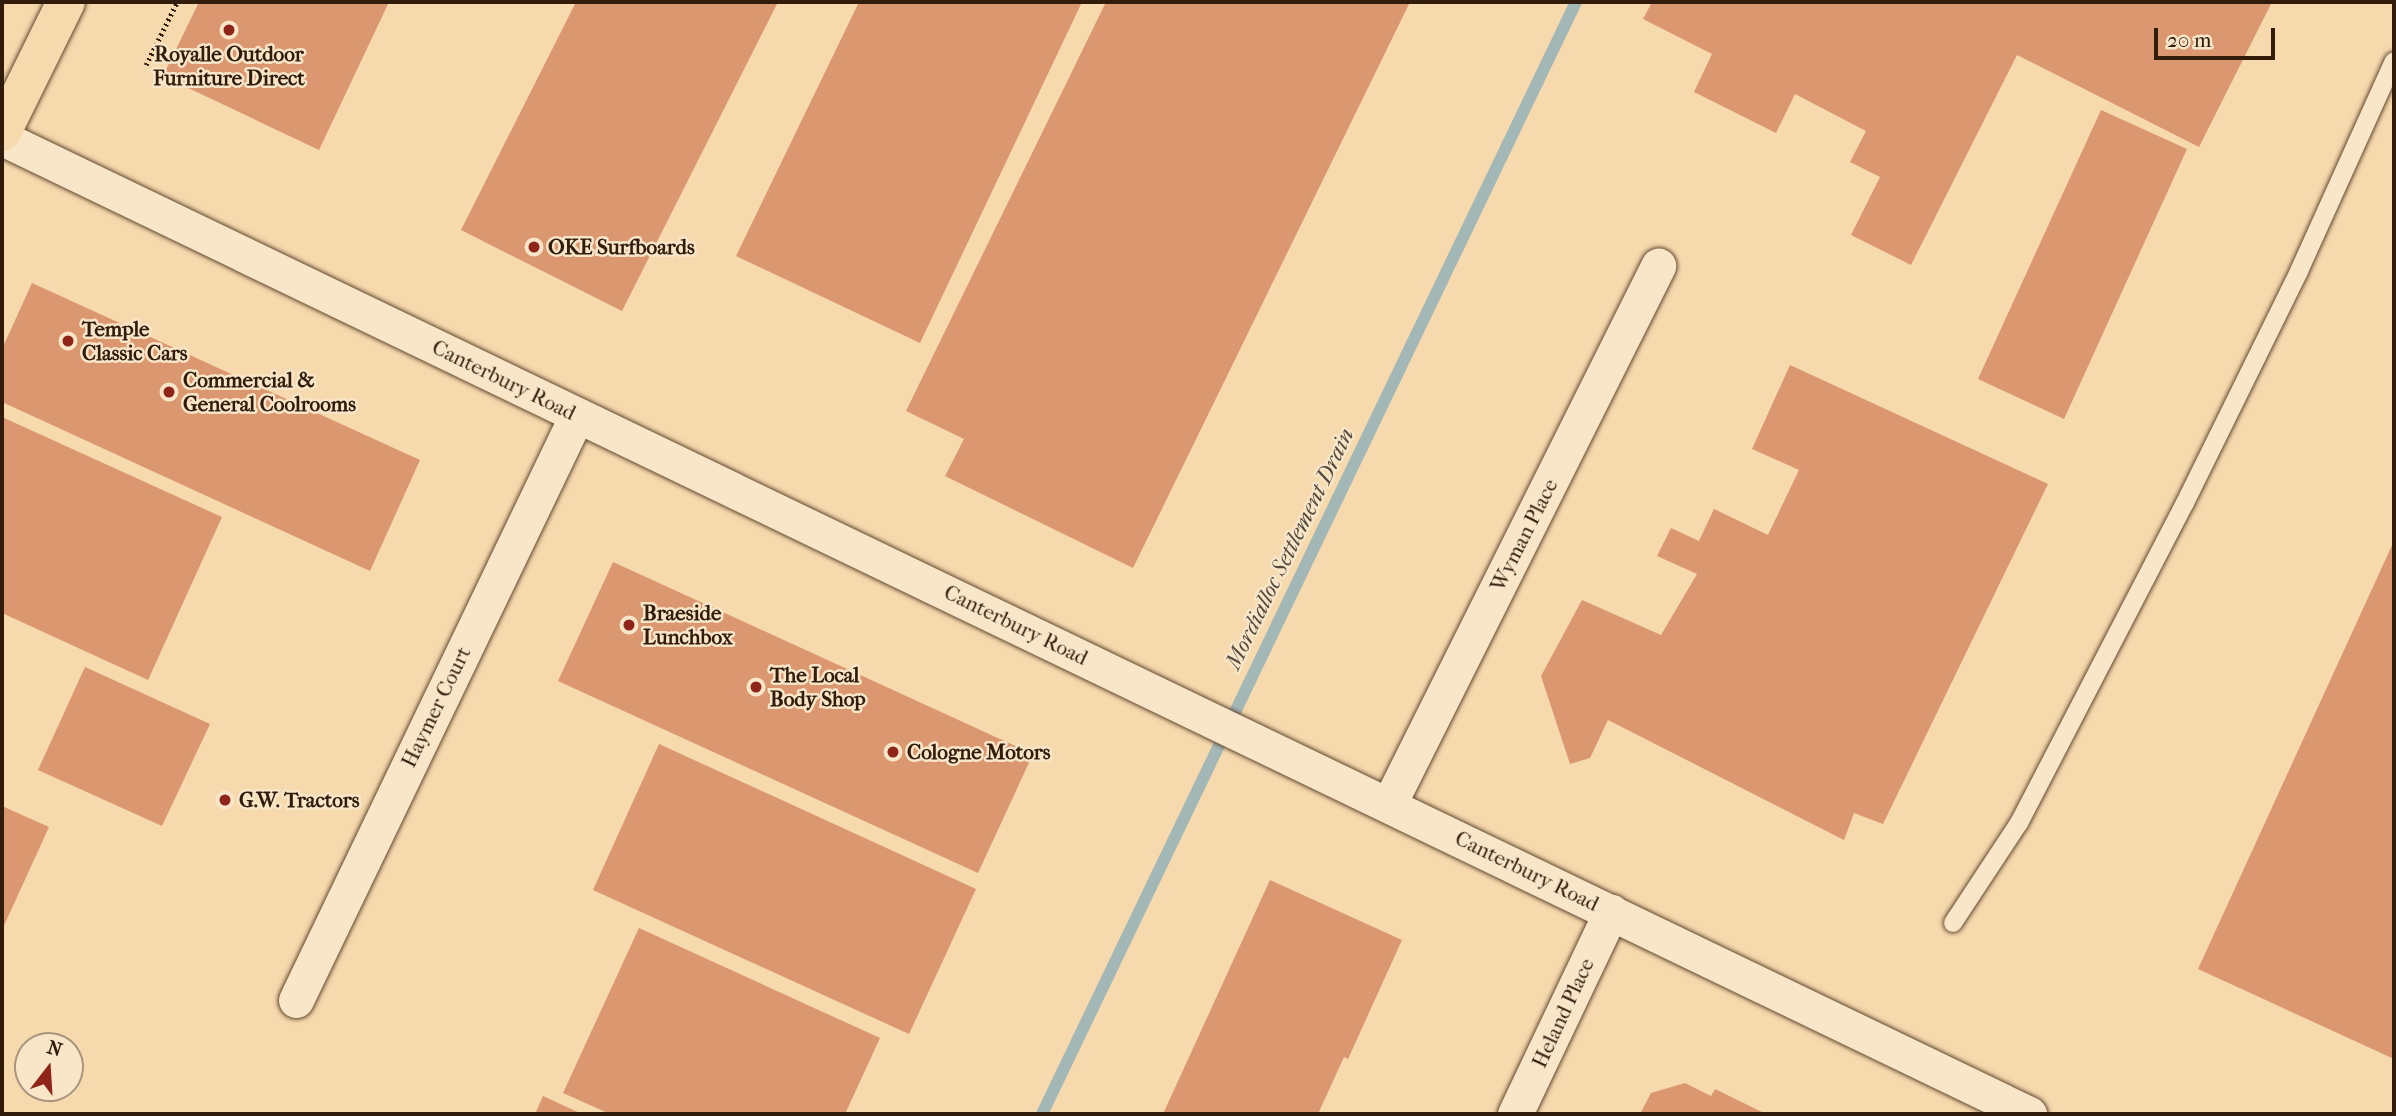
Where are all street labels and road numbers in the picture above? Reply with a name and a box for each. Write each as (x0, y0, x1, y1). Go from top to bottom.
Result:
street label: Canterbury Road (428, 334, 580, 426)
street label: Wyman Place (1485, 475, 1563, 595)
street label: Canterbury Road (940, 579, 1092, 671)
street label: Haymer Court (396, 642, 476, 772)
street label: Canterbury Road (1451, 825, 1603, 917)
street label: Heland Place (1527, 954, 1599, 1072)

